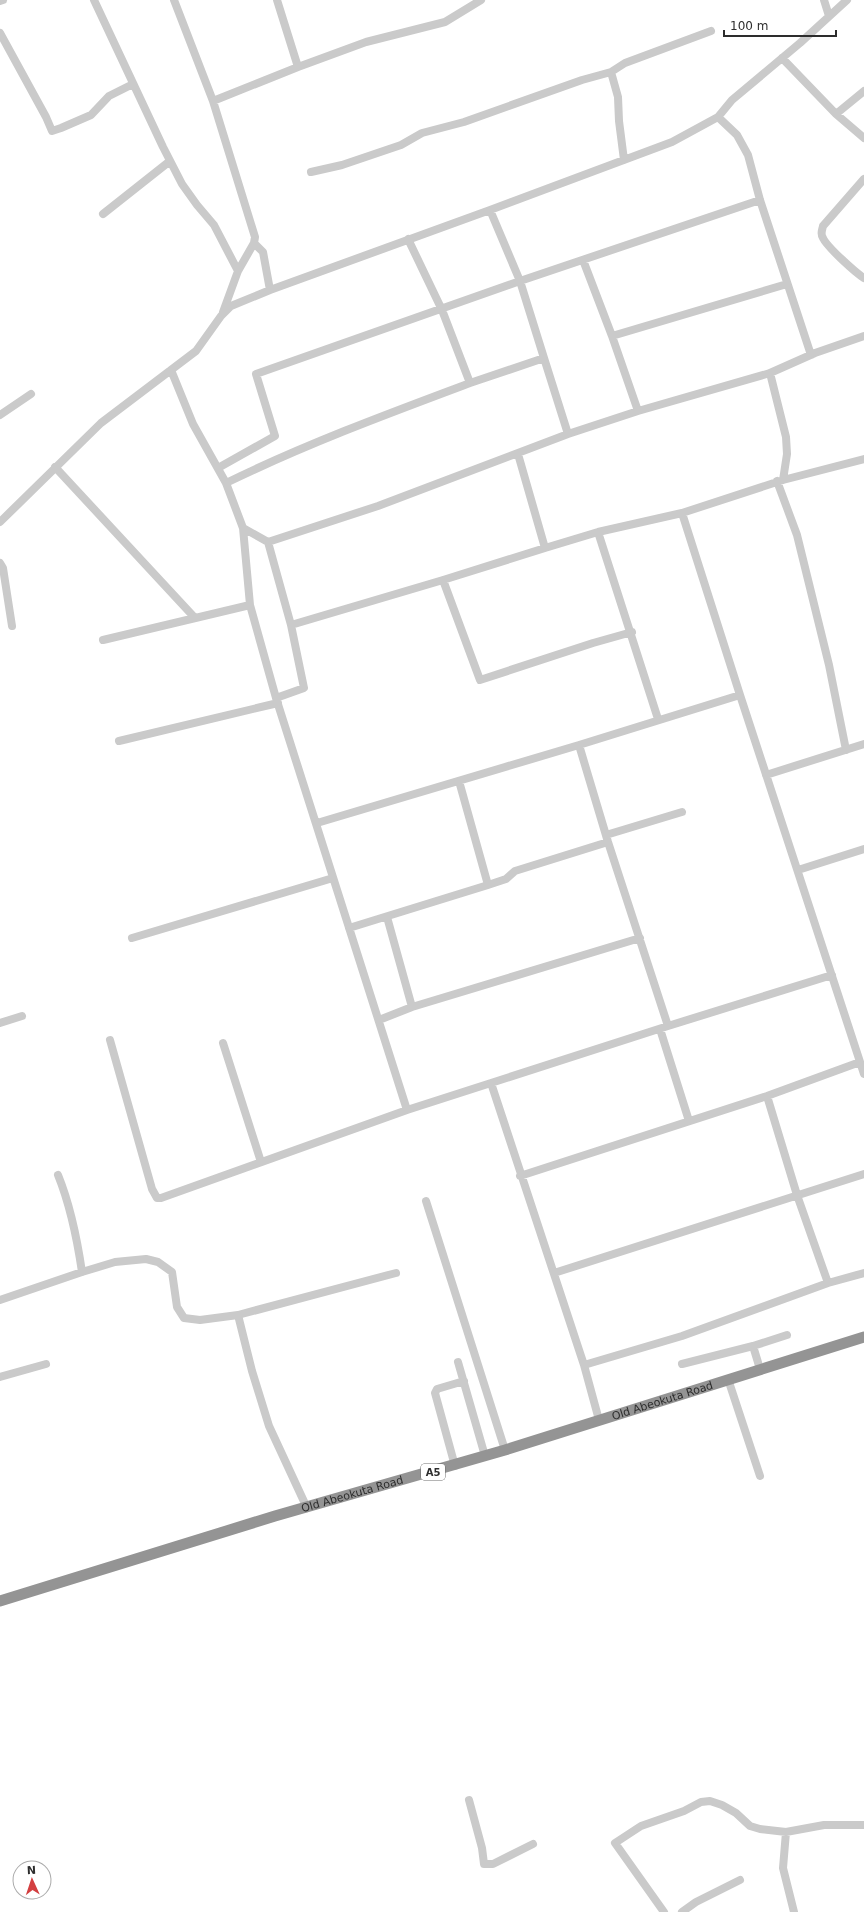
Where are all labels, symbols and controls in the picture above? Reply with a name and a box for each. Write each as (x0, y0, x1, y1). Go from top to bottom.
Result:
scale bar (724, 12, 836, 38)
text: 100 m (730, 19, 768, 33)
street label: Old Abeokuta Road (610, 1378, 715, 1423)
road number: A5 (421, 1464, 445, 1480)
street label: Old Abeokuta Road (300, 1473, 405, 1515)
north arrow (12, 1860, 52, 1900)
text: N (27, 1864, 36, 1877)

